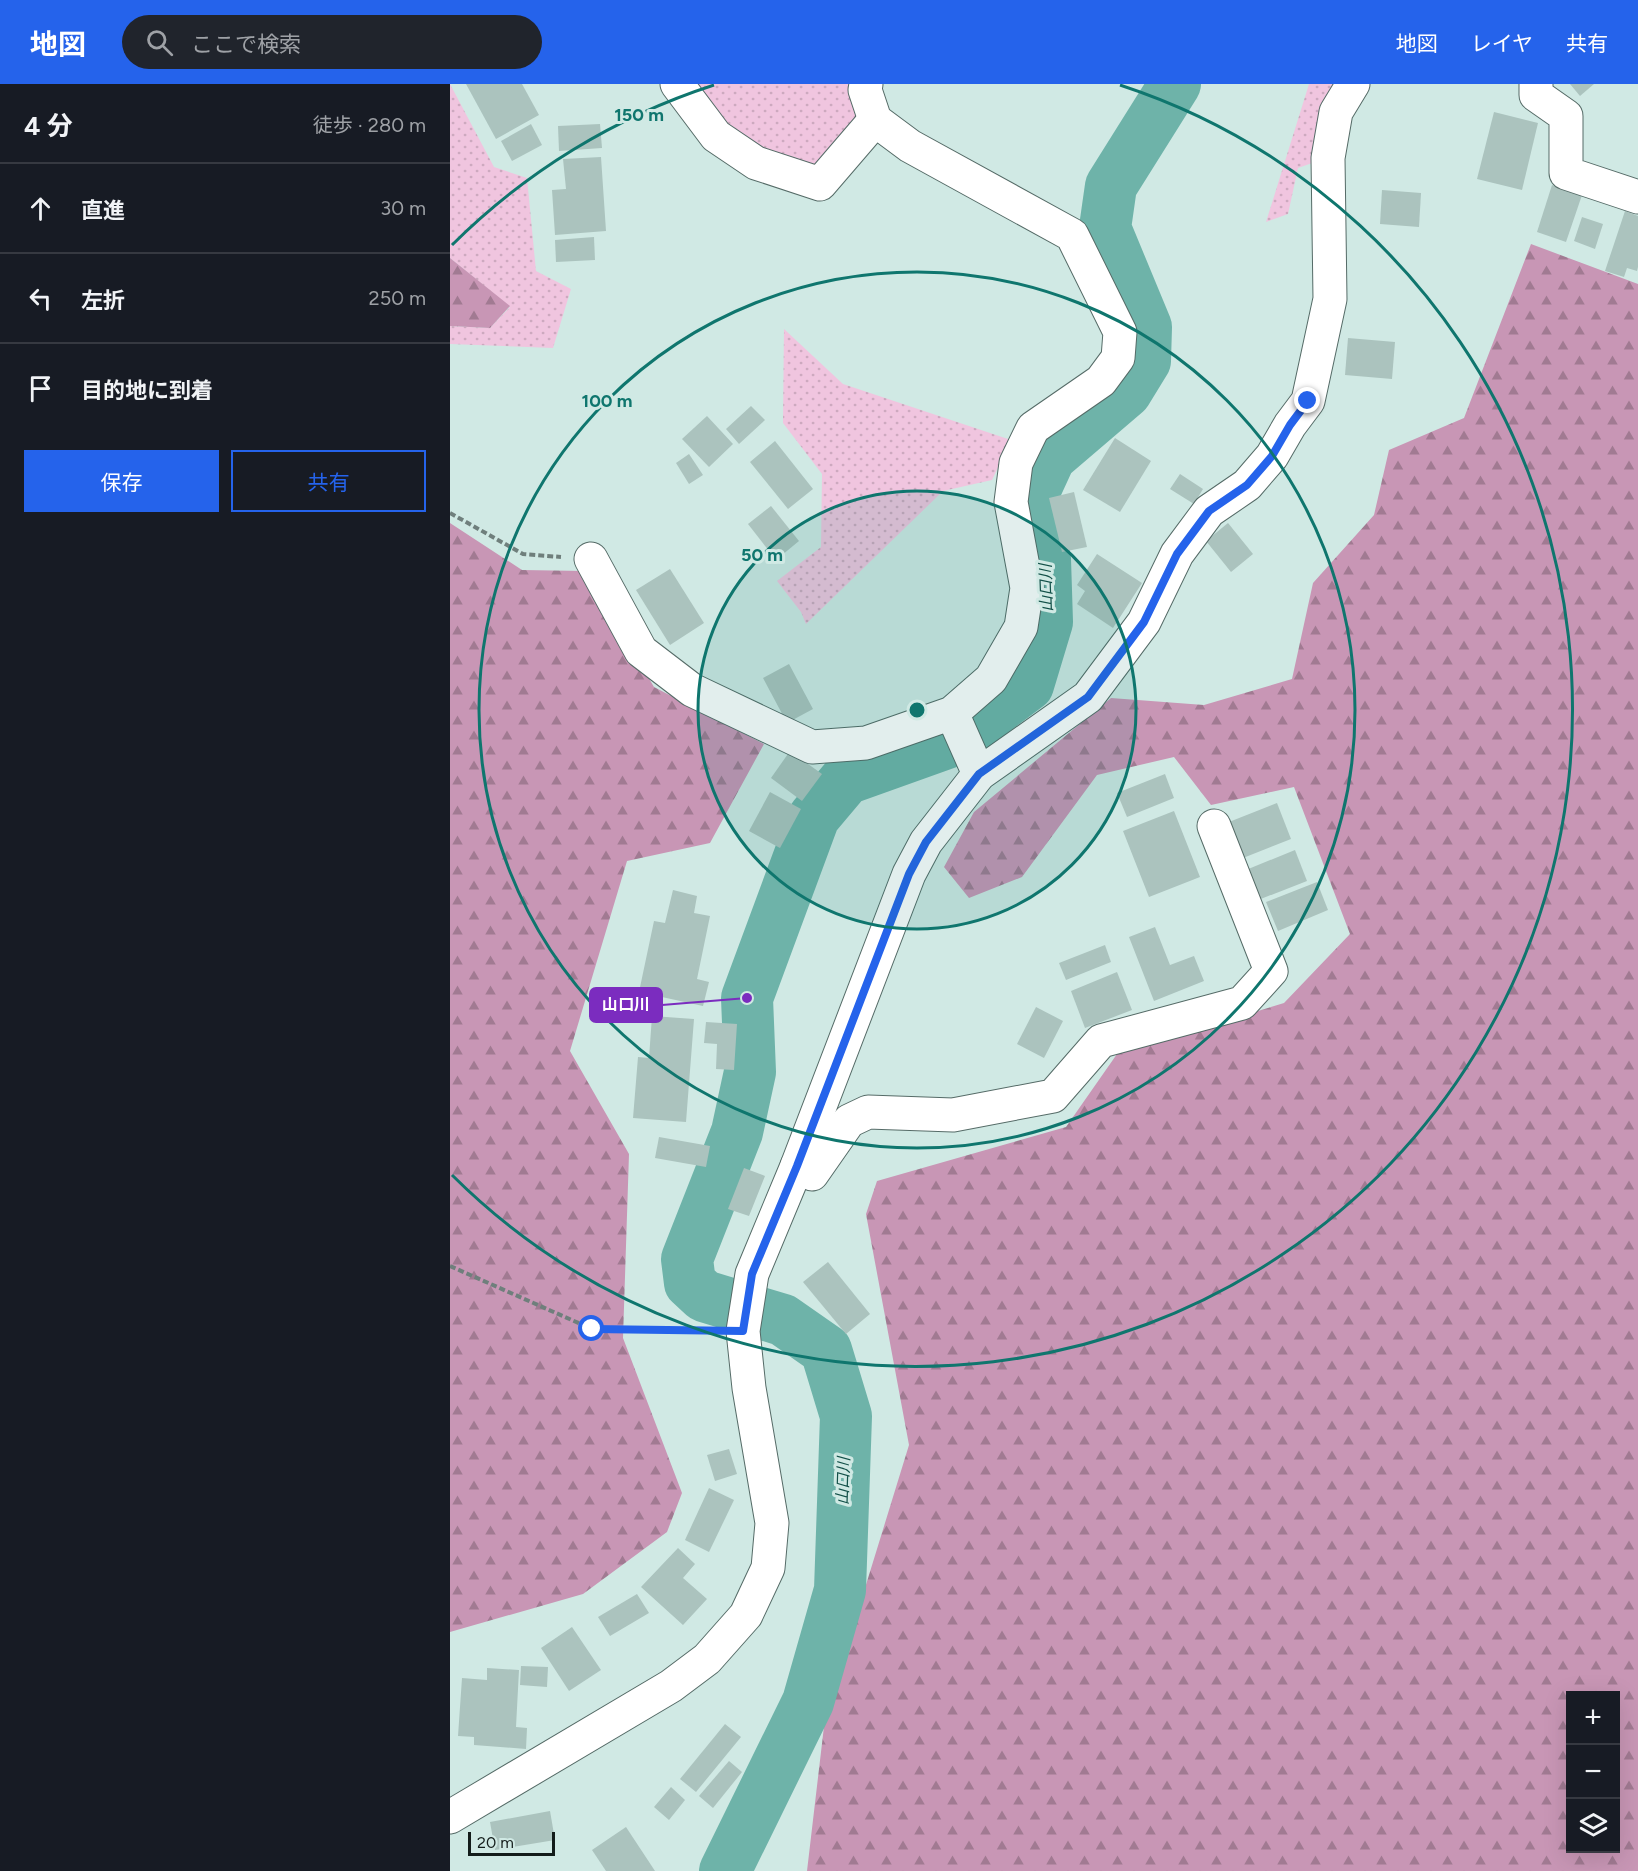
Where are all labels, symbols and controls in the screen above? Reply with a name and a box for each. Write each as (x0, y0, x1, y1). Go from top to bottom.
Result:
search box (122, 15, 542, 69)
icon: search (143, 26, 176, 59)
text: 地図 (30, 27, 86, 61)
text: ここで検索 (191, 31, 301, 58)
text: 地図 (1396, 31, 1438, 56)
text: レイヤ (1471, 31, 1533, 56)
text: 共有 (1566, 31, 1608, 56)
text: 150 m (614, 104, 664, 126)
text: 4 分 (24, 110, 73, 142)
text: 徒歩 · 280 m (313, 113, 426, 137)
icon: ahead (24, 192, 57, 225)
text: 30 m (380, 196, 426, 220)
text: 直進 (81, 197, 125, 224)
icon: left (24, 282, 57, 315)
text: 250 m (369, 286, 426, 310)
text: 左折 (81, 287, 125, 314)
icon: arrive (24, 372, 57, 405)
text: 目的地に到着 (81, 377, 213, 404)
route end (1294, 387, 1320, 413)
text: 100 m (582, 390, 632, 412)
button: 保存 (24, 450, 219, 512)
button: 共有 (231, 450, 426, 512)
text: 50 m (741, 544, 783, 566)
water label: 山口川 (1036, 562, 1056, 612)
centre of rings (907, 700, 927, 720)
callout: 山口川 (590, 988, 662, 1022)
text: 山口川 (602, 995, 650, 1014)
route start (578, 1315, 604, 1341)
water label: 山口川 (833, 1455, 853, 1505)
map controls (1566, 1691, 1620, 1853)
button: + (1566, 1691, 1620, 1745)
button: − (1566, 1745, 1620, 1799)
button: layers (1566, 1799, 1620, 1853)
scale bar (468, 1829, 555, 1856)
text: 20 m (477, 1833, 514, 1852)

